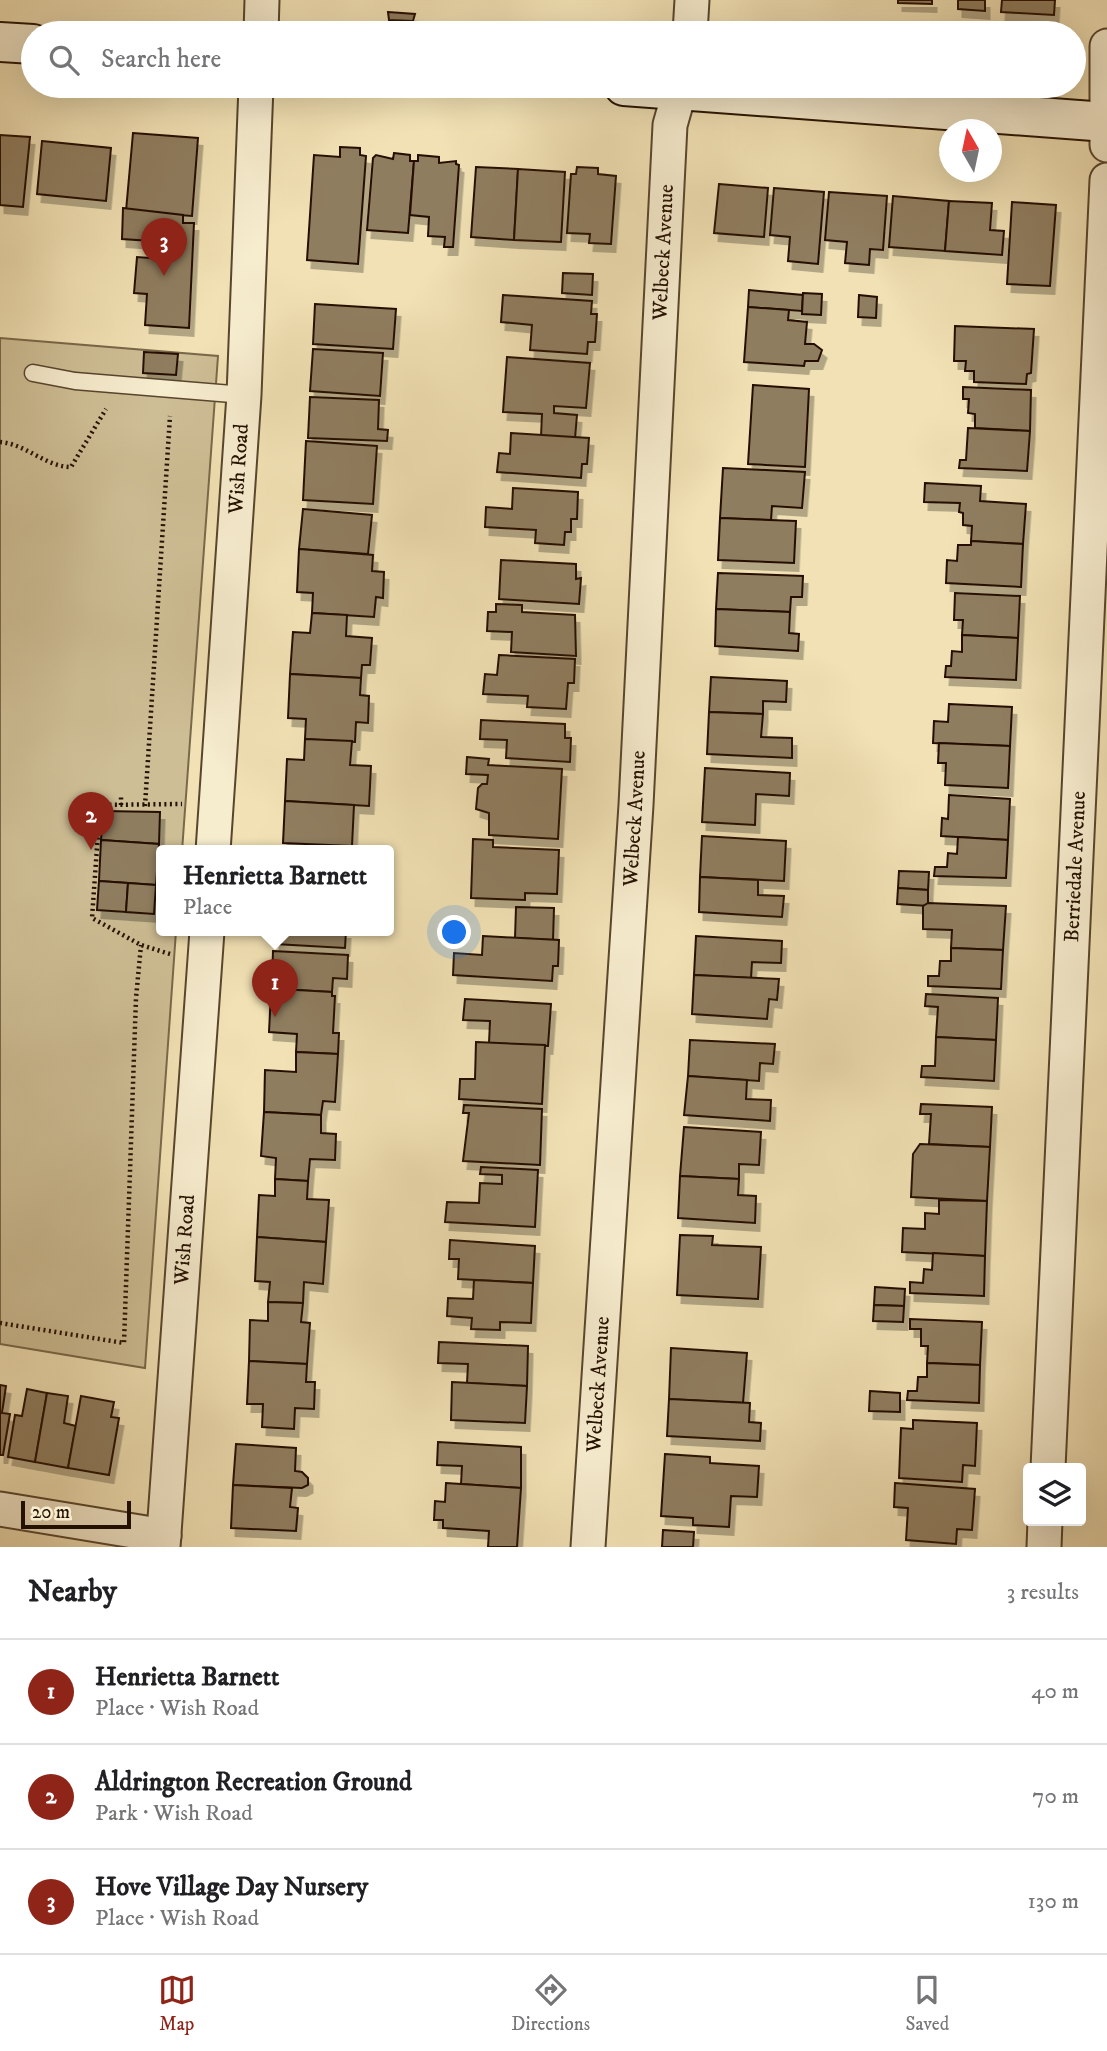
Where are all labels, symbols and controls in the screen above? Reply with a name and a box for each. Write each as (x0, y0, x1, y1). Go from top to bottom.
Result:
search box (21, 21, 1086, 98)
icon: search (45, 41, 83, 79)
text: Search here (101, 43, 221, 76)
north arrow (939, 119, 1002, 182)
street label: Welbeck Avenue (647, 183, 680, 322)
pin: 3 (141, 218, 187, 276)
street label: Wish Road (223, 422, 255, 516)
street label: Welbeck Avenue (618, 749, 652, 888)
street label: Berriedale Avenue (1059, 790, 1092, 943)
pin: 2 (68, 792, 114, 850)
popup (156, 845, 394, 936)
text: Henrietta Barnett (183, 860, 367, 893)
text: Place (183, 893, 232, 922)
your location (437, 915, 471, 949)
pin: 1 (252, 959, 298, 1017)
street label: Wish Road (169, 1193, 201, 1287)
street label: Welbeck Avenue (581, 1315, 616, 1454)
map controls (1023, 1463, 1086, 1526)
button: layers (1023, 1463, 1086, 1526)
scale bar (21, 1498, 131, 1530)
text: 20 m (32, 1501, 70, 1524)
text: Nearby (28, 1574, 117, 1611)
text: 3 results (1007, 1578, 1079, 1607)
text: Henrietta Barnett (95, 1661, 279, 1694)
text: 1 (47, 1677, 55, 1706)
text: 40 m (1031, 1677, 1079, 1706)
text: Place · Wish Road (95, 1694, 259, 1723)
text: Aldrington Recreation Ground (95, 1766, 412, 1799)
text: 2 (45, 1782, 57, 1811)
text: 70 m (1032, 1782, 1079, 1811)
text: Park · Wish Road (95, 1799, 253, 1828)
text: Hove Village Day Nursery (95, 1871, 368, 1904)
text: 3 (47, 1887, 55, 1916)
text: 130 m (1027, 1887, 1079, 1916)
text: Place · Wish Road (95, 1904, 259, 1933)
tab: Map (158, 1971, 196, 2036)
tab: Directions (511, 1971, 590, 2036)
tab: Saved (906, 1971, 949, 2036)

